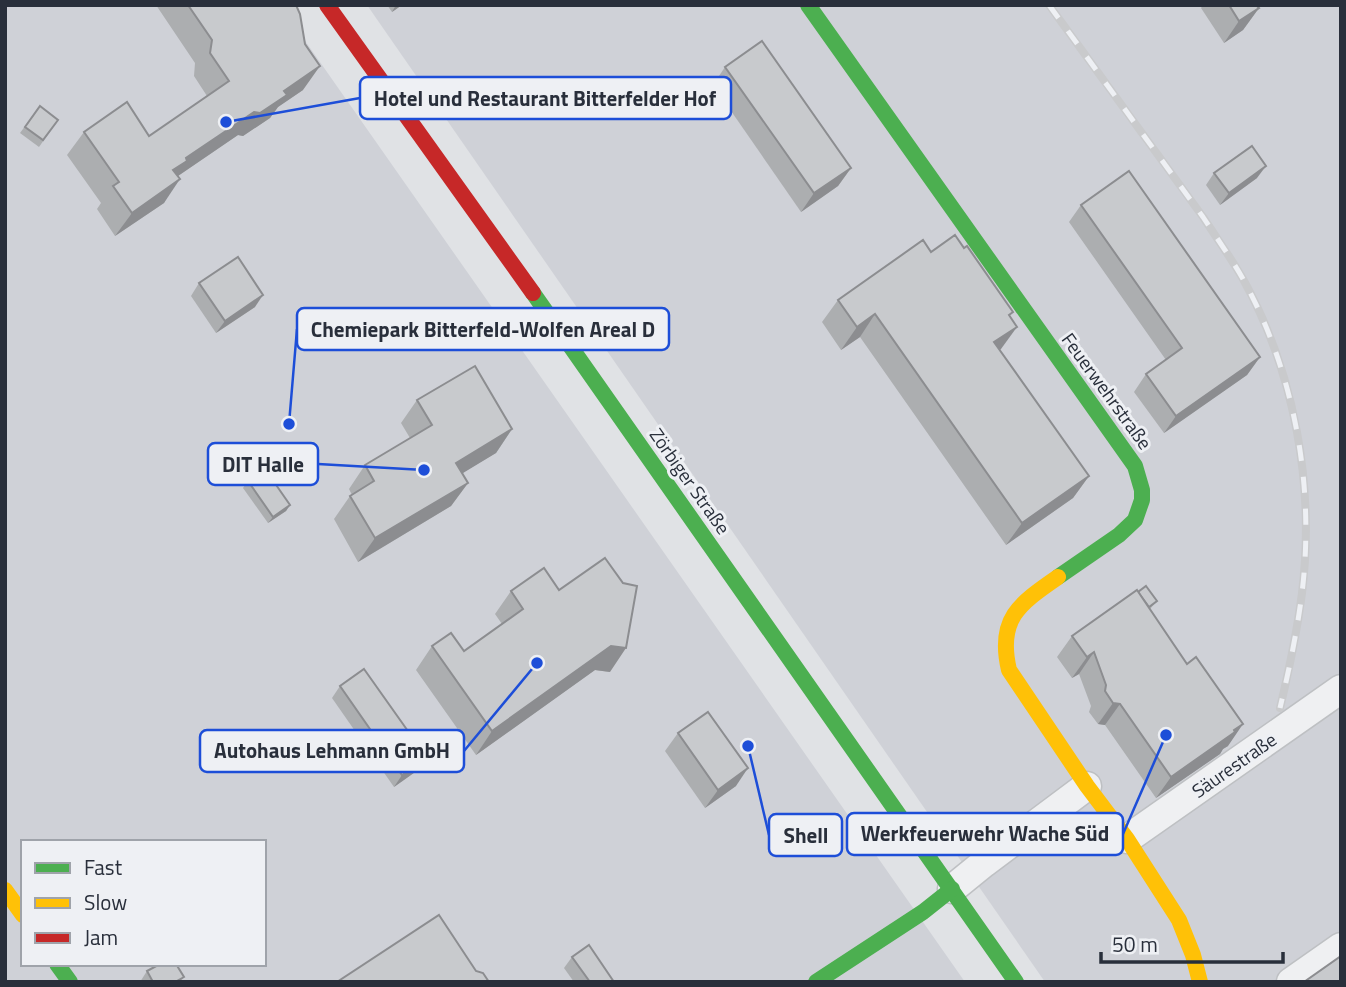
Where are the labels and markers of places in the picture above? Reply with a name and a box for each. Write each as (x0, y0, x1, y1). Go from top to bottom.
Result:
callout: Hotel und Restaurant Bitterfelder Hof (360, 77, 731, 119)
callout: Chemiepark Bitterfeld-Wolfen Areal D (297, 308, 669, 350)
callout: DIT Halle (208, 443, 318, 485)
callout: Autohaus Lehmann GmbH (200, 730, 464, 772)
callout: Werkfeuerwehr Wache Süd (847, 813, 1123, 855)
callout: Shell (769, 814, 842, 856)

